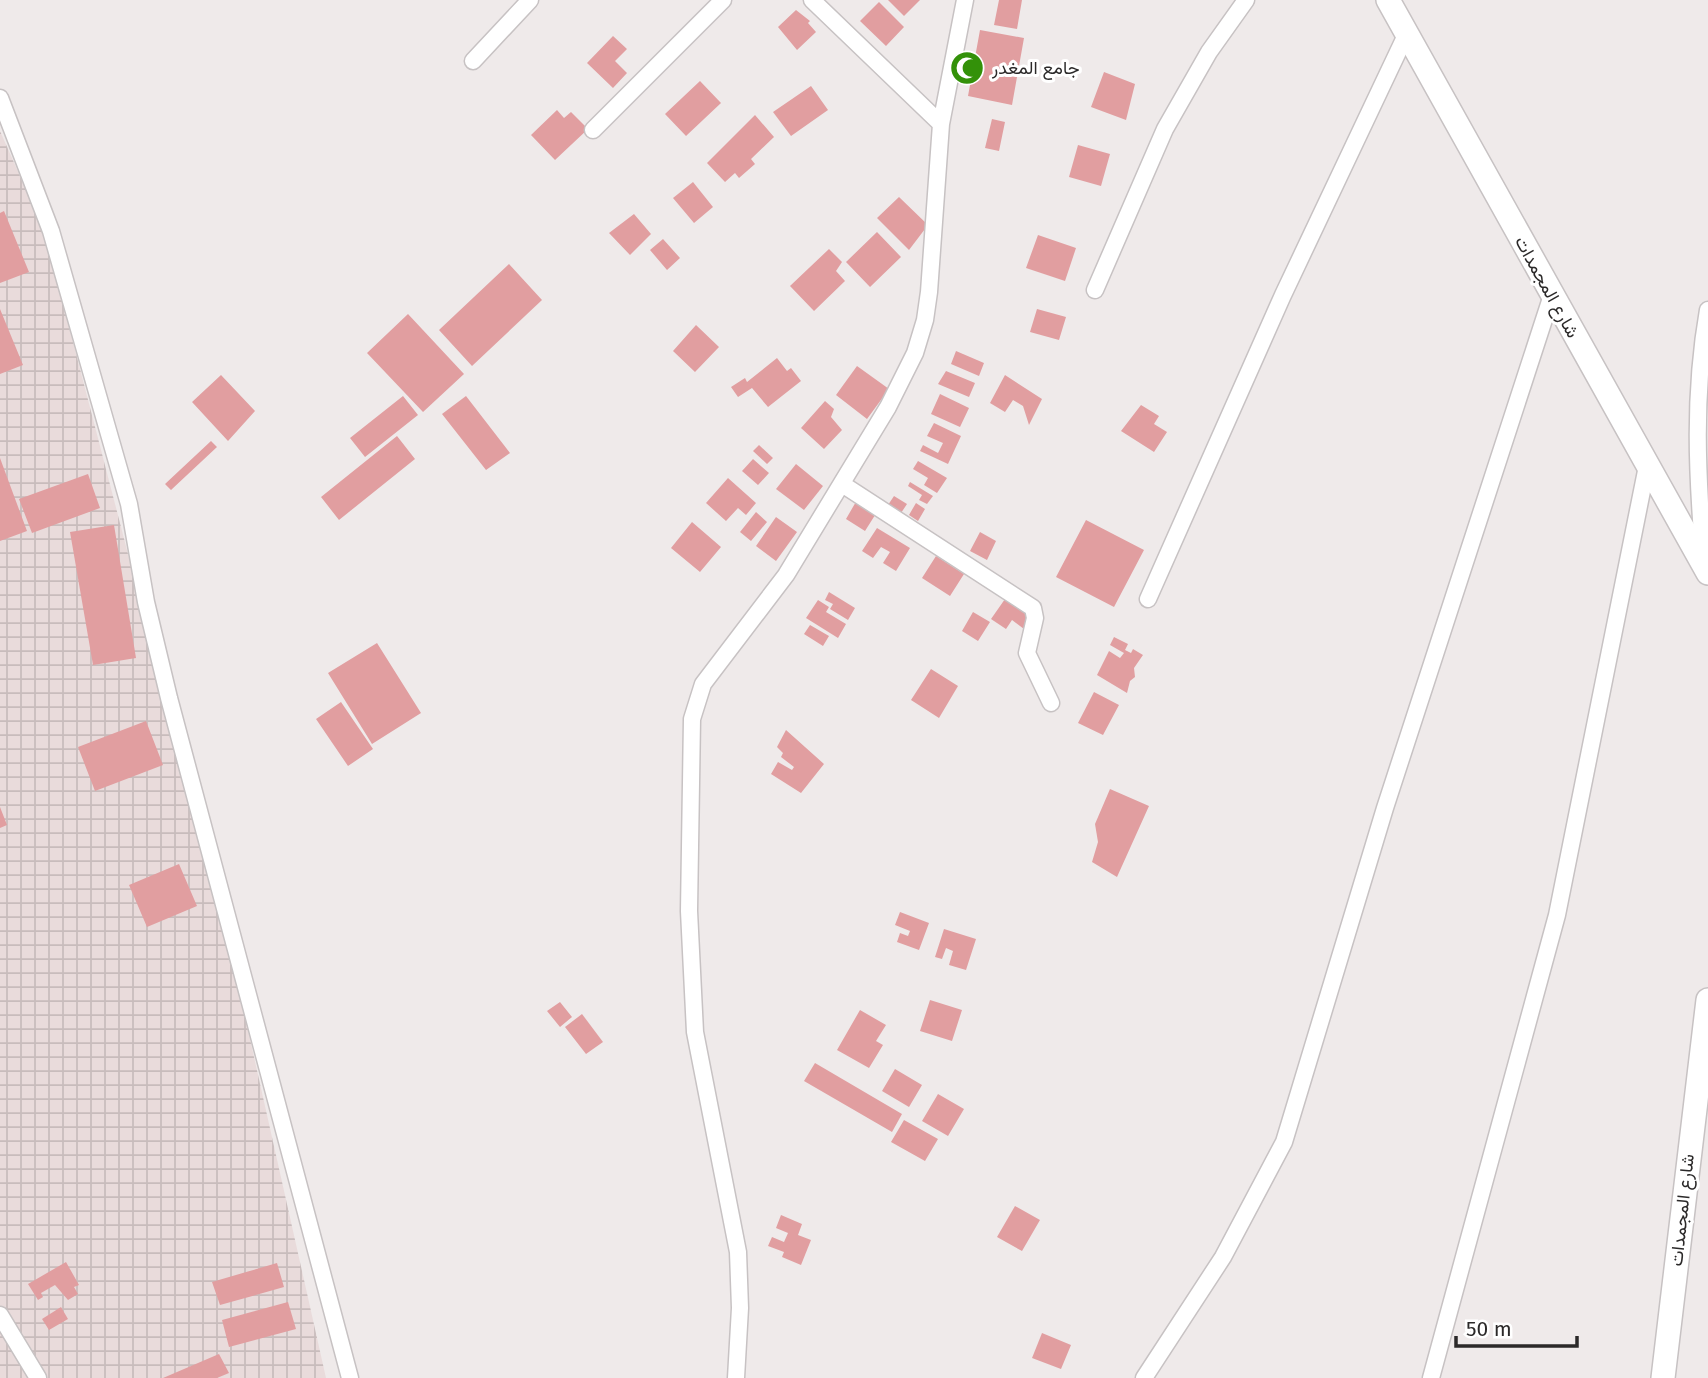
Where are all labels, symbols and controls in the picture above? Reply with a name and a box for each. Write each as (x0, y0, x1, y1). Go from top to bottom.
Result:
mosque icon: جامع المغدر (948, 49, 986, 87)
place label: جامع المغدر (991, 57, 1080, 80)
street label: شارع المجمدات (1509, 232, 1584, 342)
street label: شارع المجمدات (1665, 1153, 1700, 1267)
scale bar (1456, 1304, 1577, 1348)
text: 50 m (1466, 1316, 1512, 1342)

